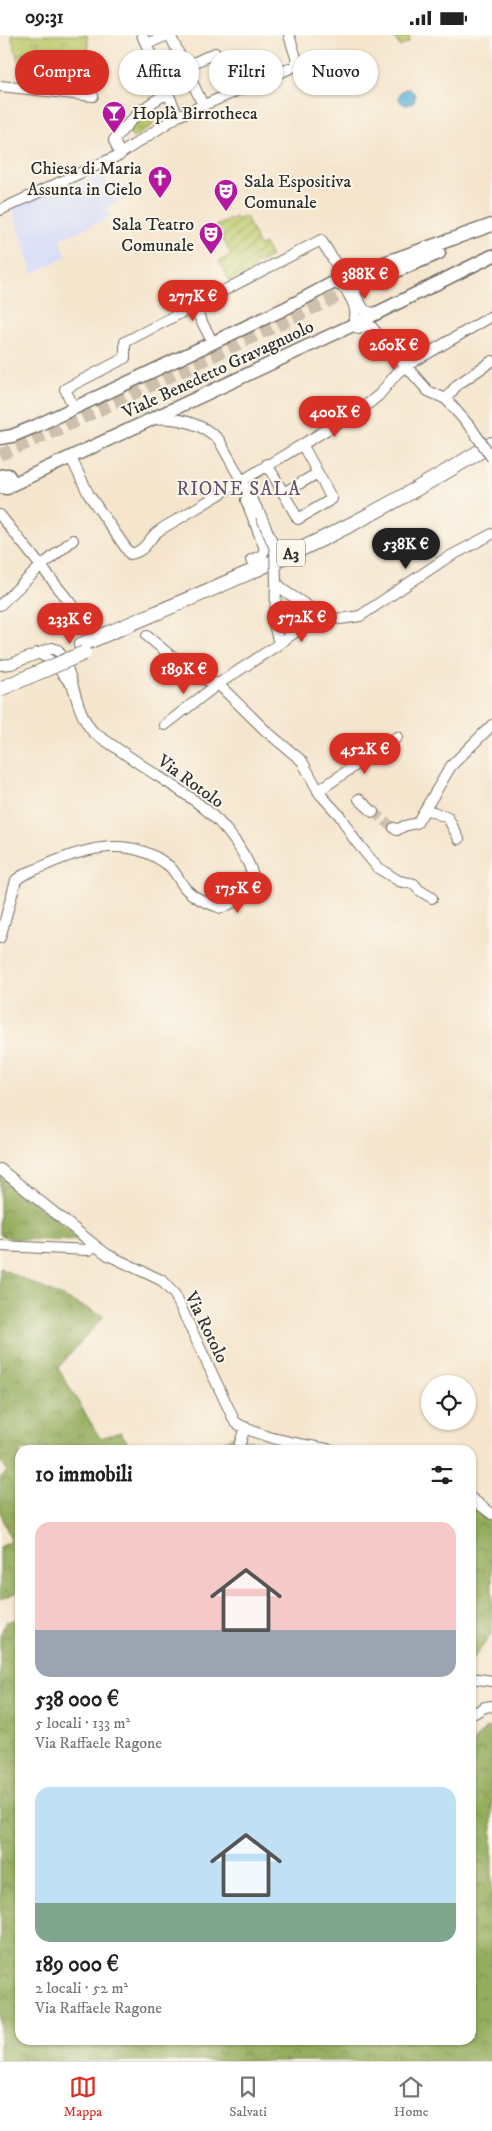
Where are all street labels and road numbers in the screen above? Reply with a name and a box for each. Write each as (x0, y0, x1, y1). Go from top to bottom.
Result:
street label: Viale Benedetto Gravagnuolo (118, 316, 318, 424)
road number: A3 (277, 539, 305, 567)
street label: Via Rotolo (152, 750, 228, 813)
street label: Via Rotolo (179, 1287, 233, 1367)

